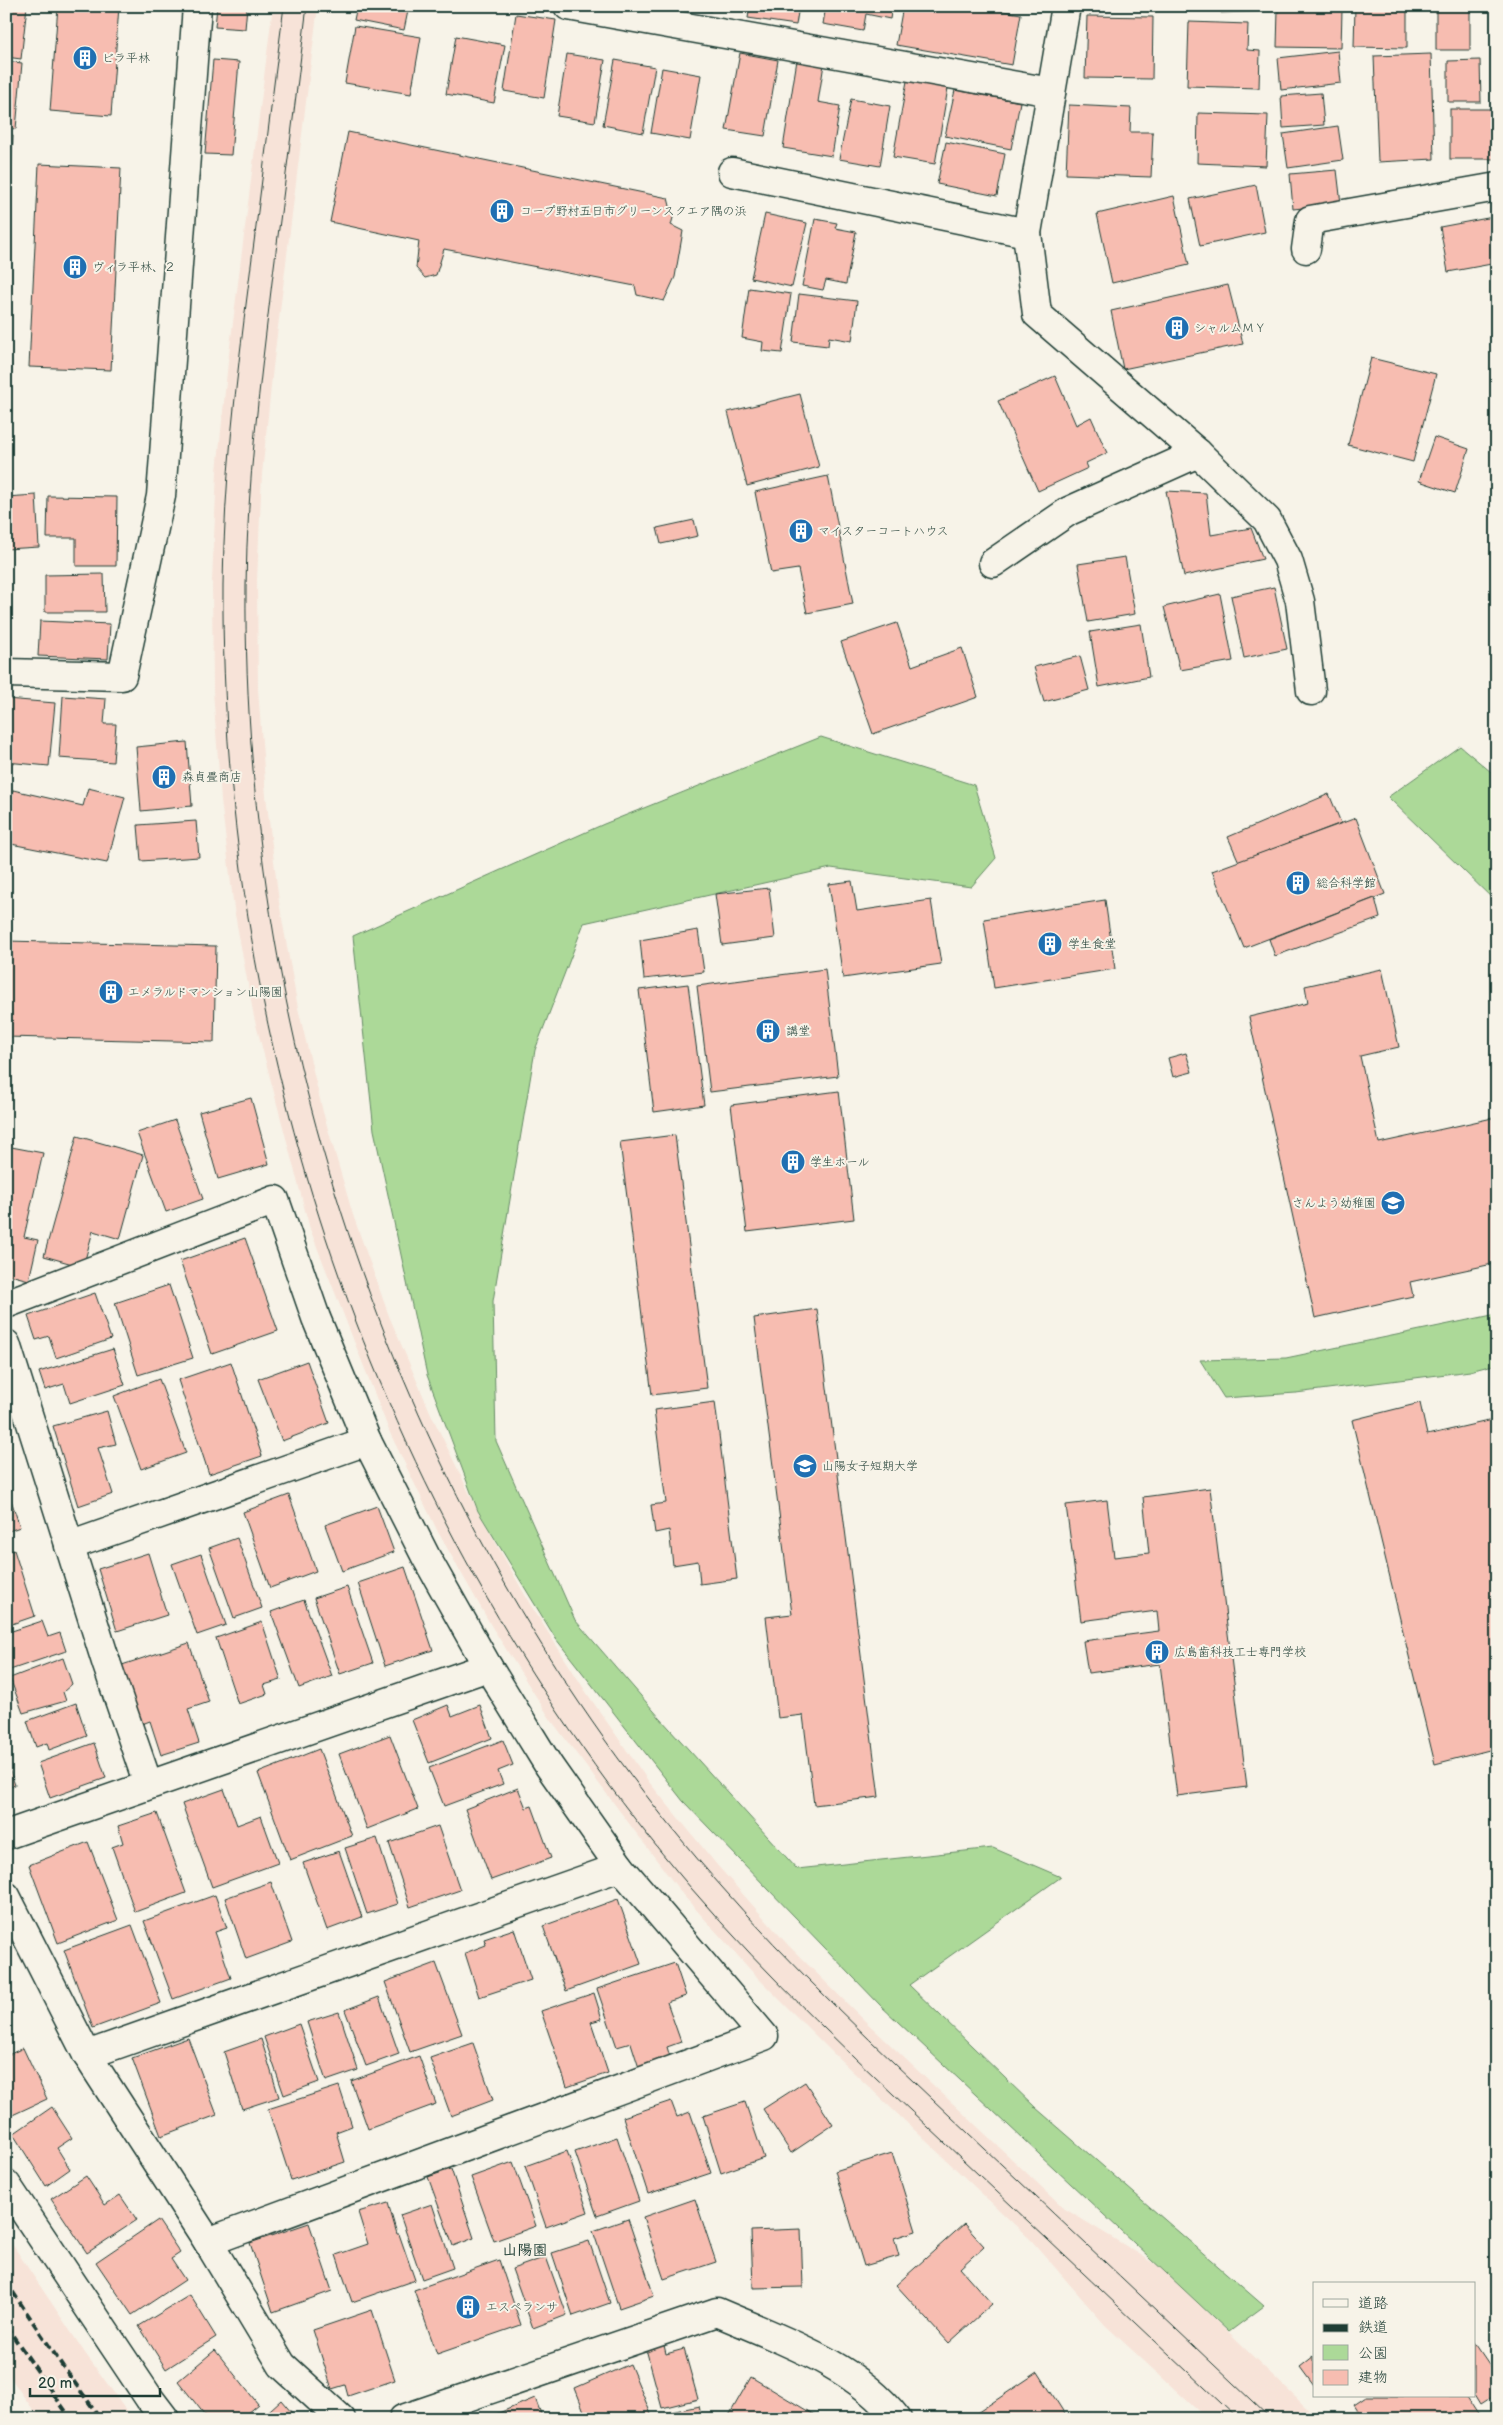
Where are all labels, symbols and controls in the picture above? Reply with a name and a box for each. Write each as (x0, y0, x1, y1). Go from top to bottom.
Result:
building icon: ビラ平林 (72, 45, 98, 71)
place label: ビラ平林 (102, 51, 150, 66)
building icon: コープ野村五日市グリーンスクエア隅の浜 (489, 198, 515, 224)
place label: コープ野村五日市グリーンスクエア隅の浜 (520, 204, 747, 219)
building icon: ヴィラ平林、２ (62, 254, 88, 280)
place label: ヴィラ平林、２ (92, 260, 176, 275)
building icon: シャルムＭＹ (1164, 315, 1190, 341)
place label: シャルムＭＹ (1194, 321, 1266, 336)
building icon: マイスターコートハウス (788, 518, 814, 544)
place label: マイスターコートハウス (818, 524, 949, 539)
building icon: 森貞畳商店 (151, 764, 177, 790)
place label: 森貞畳商店 (182, 770, 242, 785)
building icon: 総合科学館 (1285, 870, 1311, 896)
place label: 総合科学館 (1316, 876, 1376, 891)
building icon: 学生食堂 (1037, 931, 1063, 957)
place label: 学生食堂 (1068, 937, 1116, 952)
building icon: エメラルドマンション山陽園 (98, 979, 124, 1005)
place label: エメラルドマンション山陽園 (128, 985, 283, 1000)
building icon: 講堂 (755, 1018, 781, 1044)
place label: 講堂 (786, 1024, 810, 1039)
building icon: 学生ホール (780, 1149, 806, 1175)
place label: 学生ホール (810, 1155, 869, 1170)
school or university icon: さんよう幼稚園 (1380, 1190, 1406, 1216)
place label: さんよう幼稚園 (1292, 1196, 1376, 1211)
school or university icon: 山陽女子短期大学 (792, 1453, 818, 1479)
place label: 山陽女子短期大学 (822, 1459, 918, 1474)
building icon: 広島歯科技工士専門学校 (1144, 1639, 1170, 1665)
place label: 広島歯科技工士専門学校 (1174, 1645, 1306, 1660)
district label: 山陽園 (502, 2241, 548, 2260)
legend (1313, 2282, 1476, 2398)
building icon: エスペランサ (455, 2294, 481, 2320)
text: 道路 (1358, 2294, 1388, 2313)
place label: エスペランサ (486, 2300, 558, 2315)
text: 鉄道 (1358, 2318, 1388, 2337)
text: 公園 (1358, 2344, 1388, 2363)
scale bar (30, 2365, 160, 2397)
text: 建物 (1358, 2368, 1388, 2387)
text: 20 m (38, 2374, 72, 2393)

